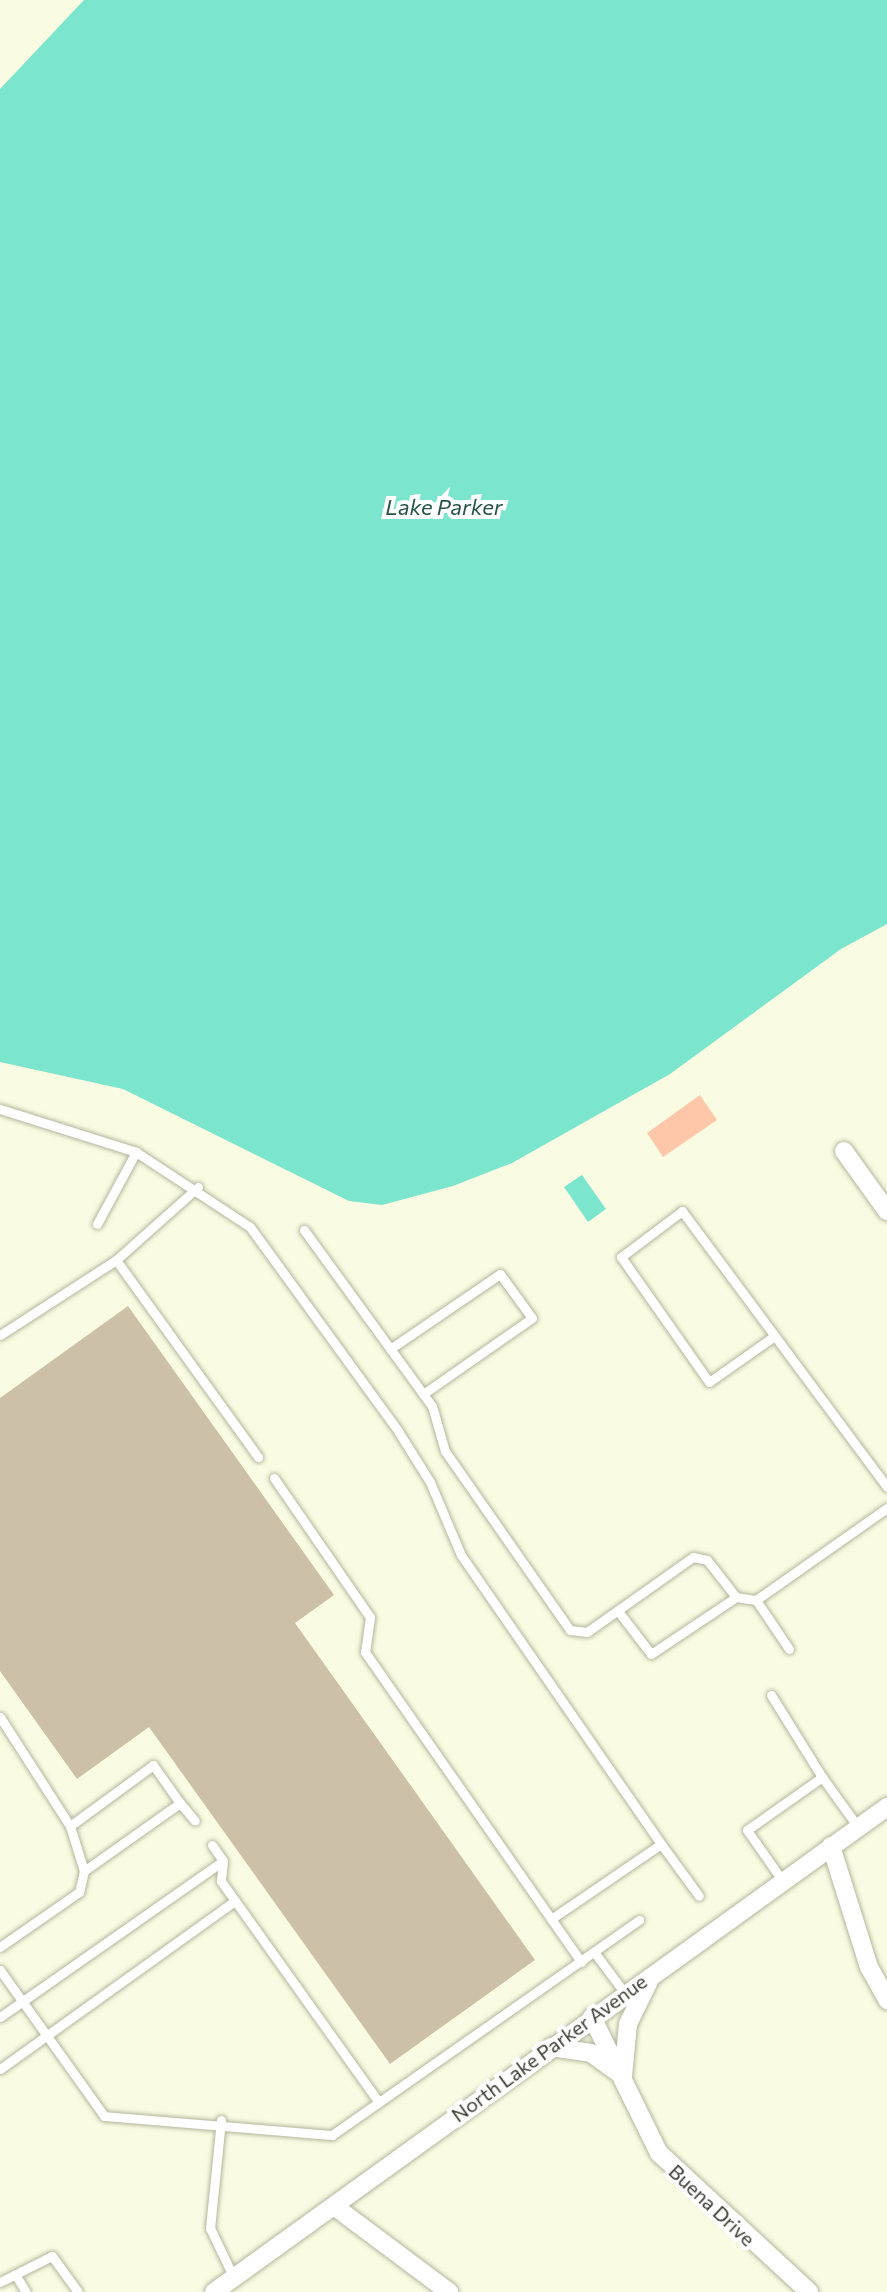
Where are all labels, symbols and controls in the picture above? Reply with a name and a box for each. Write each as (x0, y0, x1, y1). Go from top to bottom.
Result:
water label: Lake Parker (385, 494, 503, 520)
street label: North Lake Parker Avenue (447, 1969, 651, 2127)
street label: Buena Drive (664, 2159, 760, 2251)

